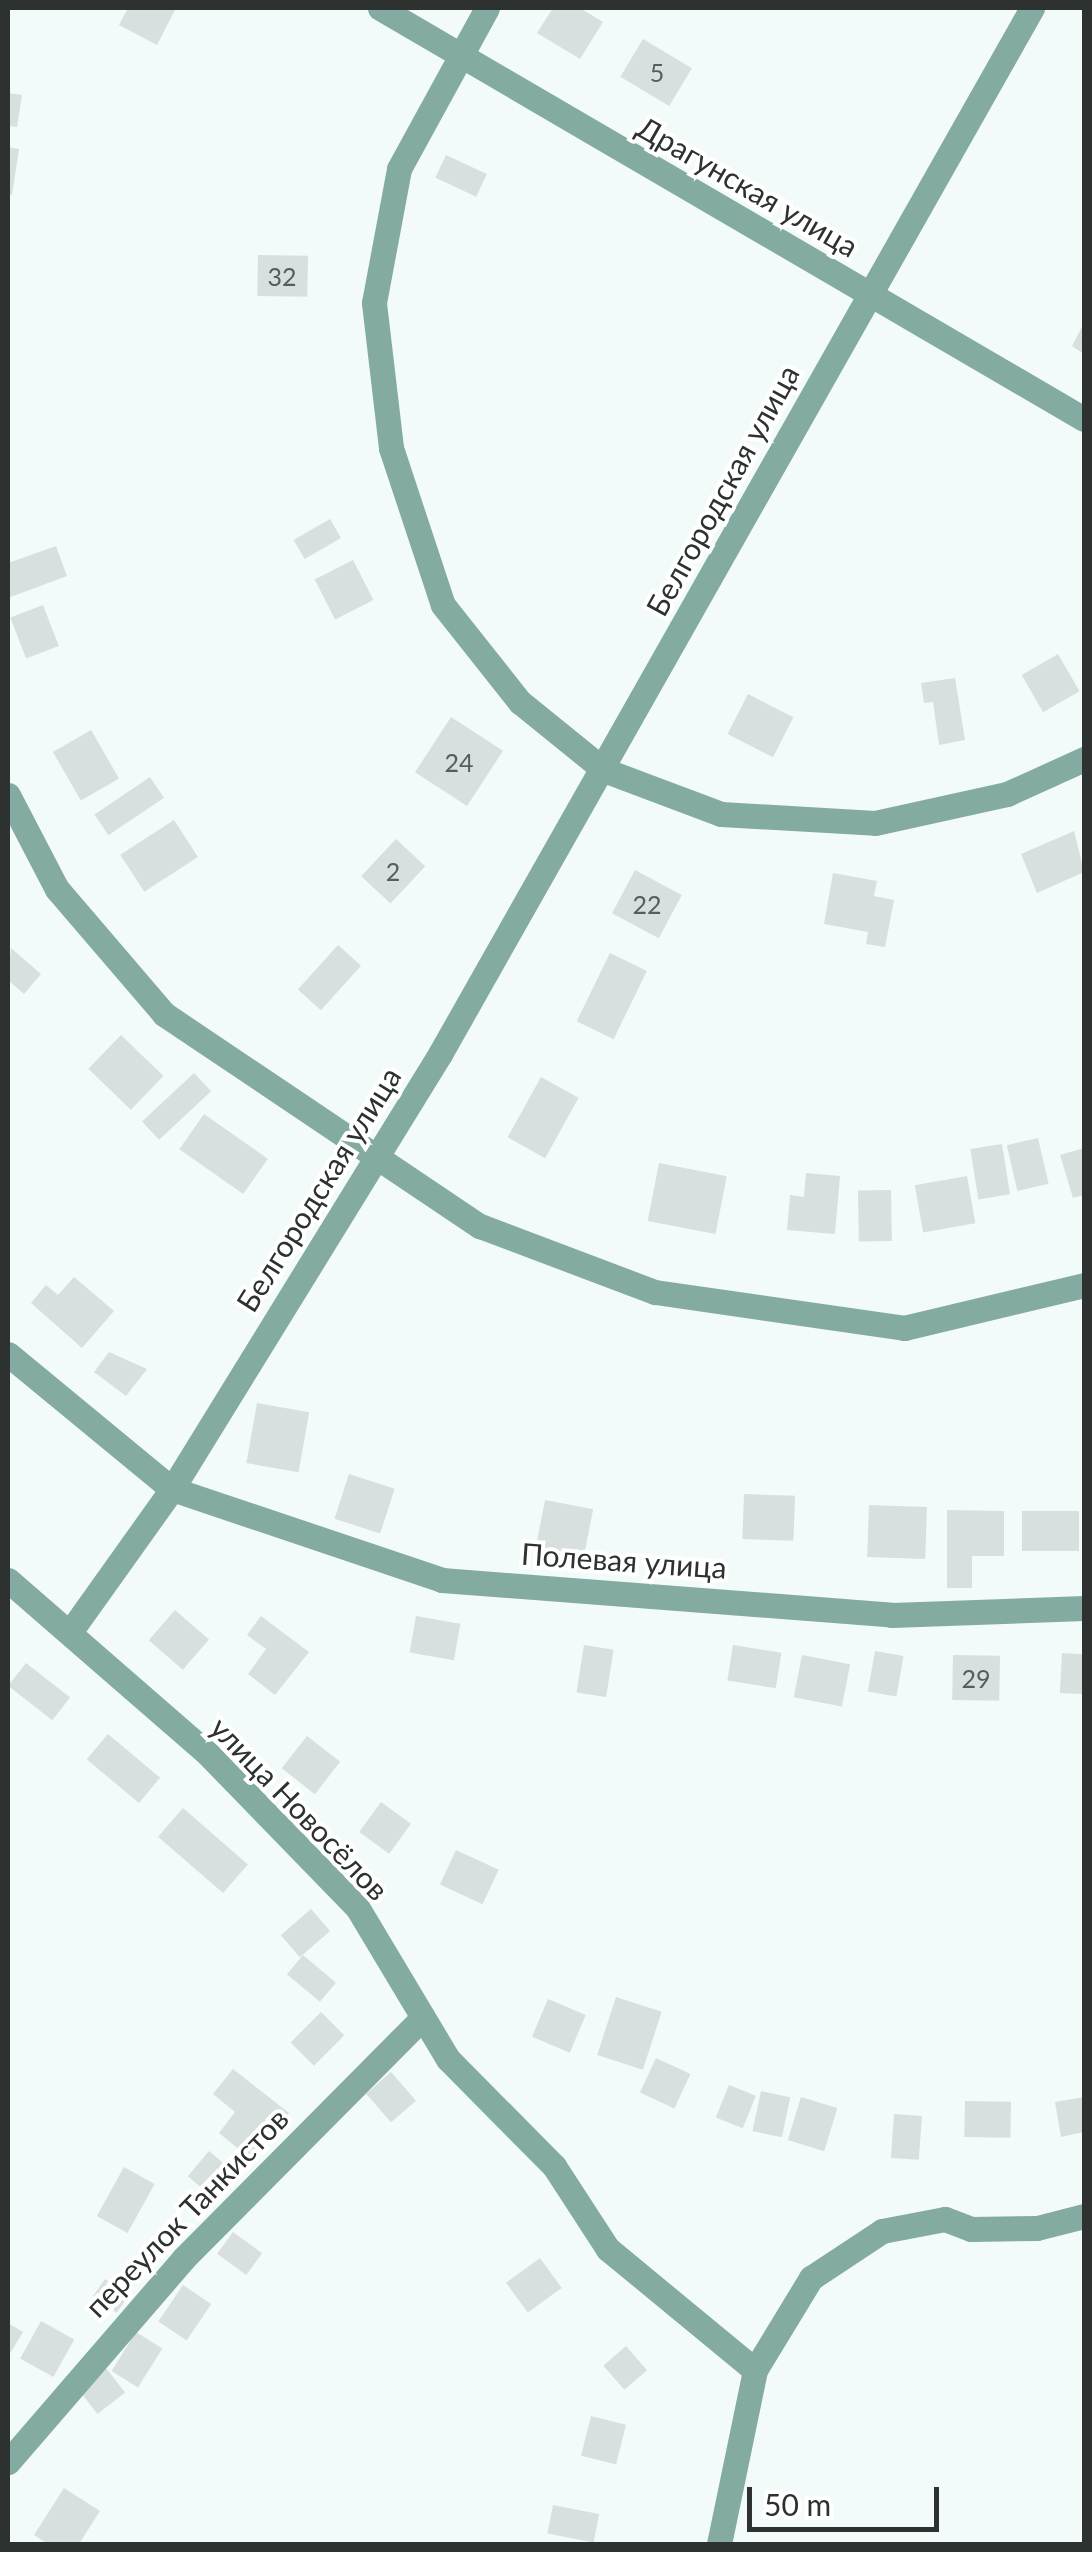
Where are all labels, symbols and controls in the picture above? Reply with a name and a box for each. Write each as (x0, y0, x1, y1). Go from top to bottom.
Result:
house number: 5 (650, 57, 664, 87)
street label: Драгунская улица (631, 108, 865, 264)
house number: 32 (268, 261, 296, 291)
street label: Белгородская улица (638, 358, 806, 622)
house number: 24 (445, 747, 473, 777)
house number: 2 (386, 856, 400, 886)
house number: 22 (633, 889, 661, 919)
street label: Белгородская улица (228, 1060, 408, 1318)
street label: Полевая улица (520, 1535, 728, 1585)
house number: 29 (962, 1663, 990, 1693)
street label: улица Новосёлов (204, 1709, 396, 1907)
street label: переулок Танкистов (77, 2100, 295, 2324)
scale bar (752, 2467, 944, 2529)
text: 50 m (764, 2486, 831, 2522)

